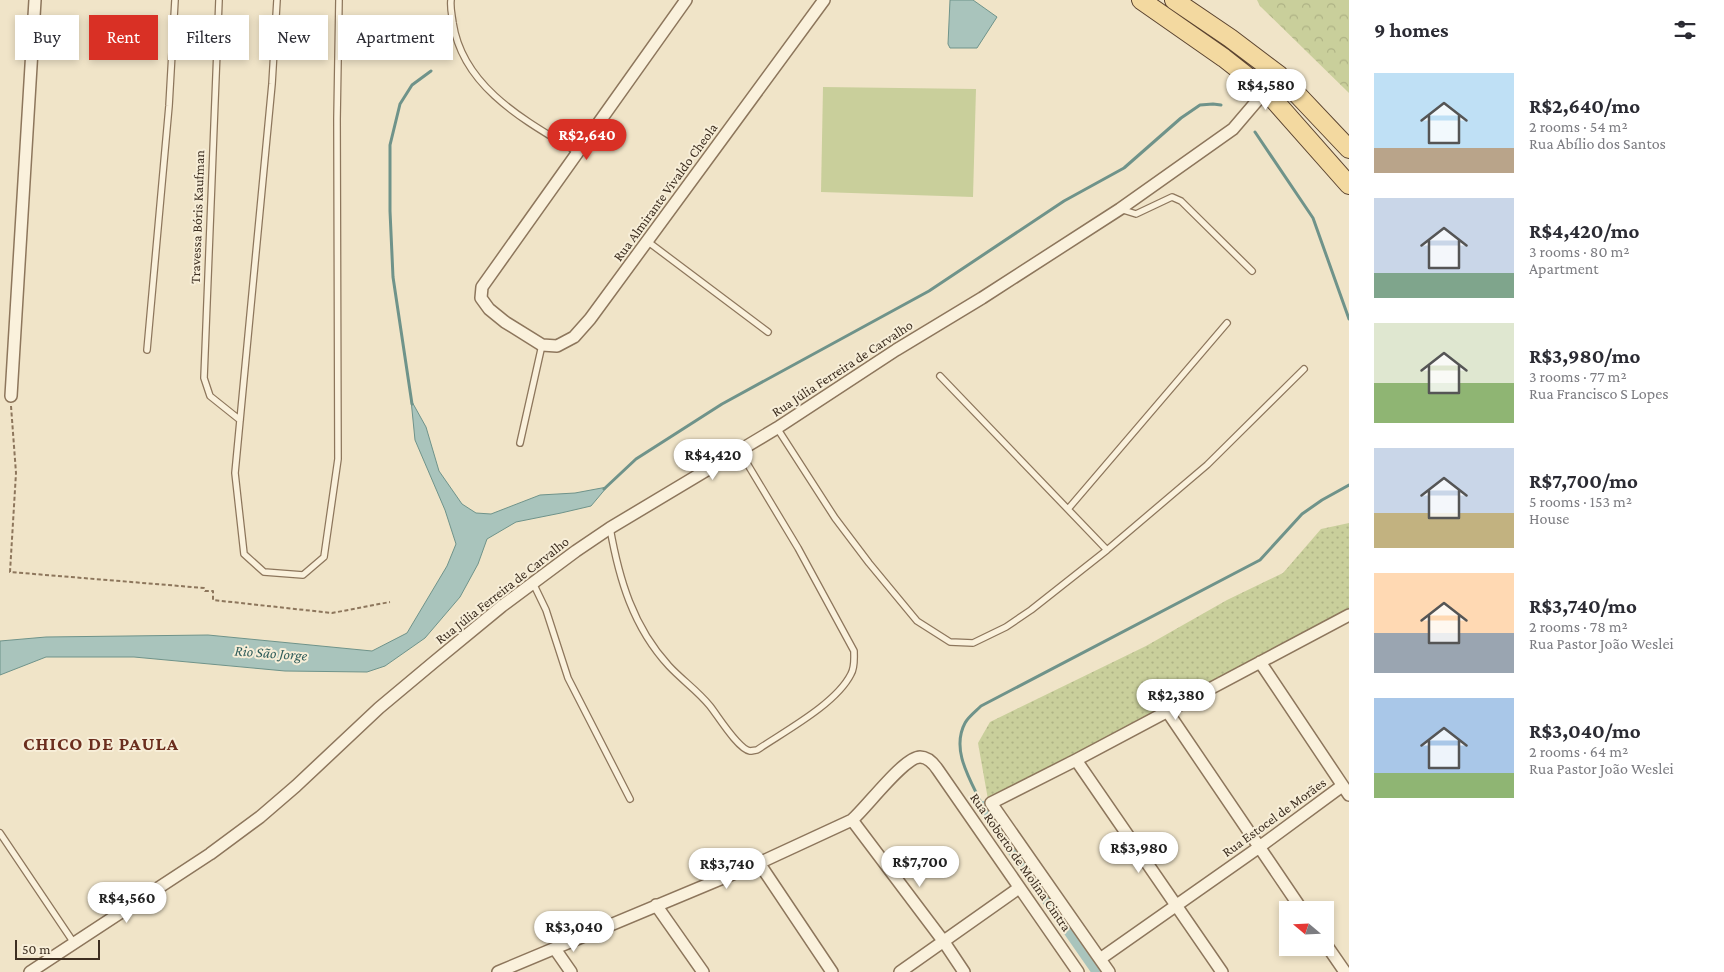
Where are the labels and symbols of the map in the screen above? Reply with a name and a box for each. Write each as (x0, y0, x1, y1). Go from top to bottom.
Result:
pin: R$4,580 (1220, 68, 1312, 111)
pin: R$2,640 (541, 119, 633, 161)
street label: Rua Almirante Vivaldo Cheola (610, 119, 721, 264)
street label: Travessa Bóris Kaufman (187, 149, 207, 284)
street label: Rua Júlia Ferreira de Carvalho (768, 316, 916, 420)
pin: R$4,420 (667, 438, 759, 481)
street label: Rua Júlia Ferreira de Carvalho (432, 533, 572, 647)
water label: Rio São Jorge (234, 642, 308, 665)
pin: R$2,380 (1130, 678, 1222, 721)
district label: CHICO DE PAULA (23, 733, 179, 754)
street label: Rua Estocel de Morães (1219, 774, 1329, 860)
street label: Rua Roberto de Molina Cintra (967, 790, 1075, 935)
pin: R$3,980 (1093, 832, 1185, 874)
pin: R$7,700 (874, 846, 966, 888)
pin: R$3,740 (681, 848, 773, 890)
pin: R$4,560 (81, 882, 173, 924)
north arrow (1279, 901, 1334, 956)
pin: R$3,040 (528, 910, 620, 953)
scale bar (15, 937, 100, 960)

